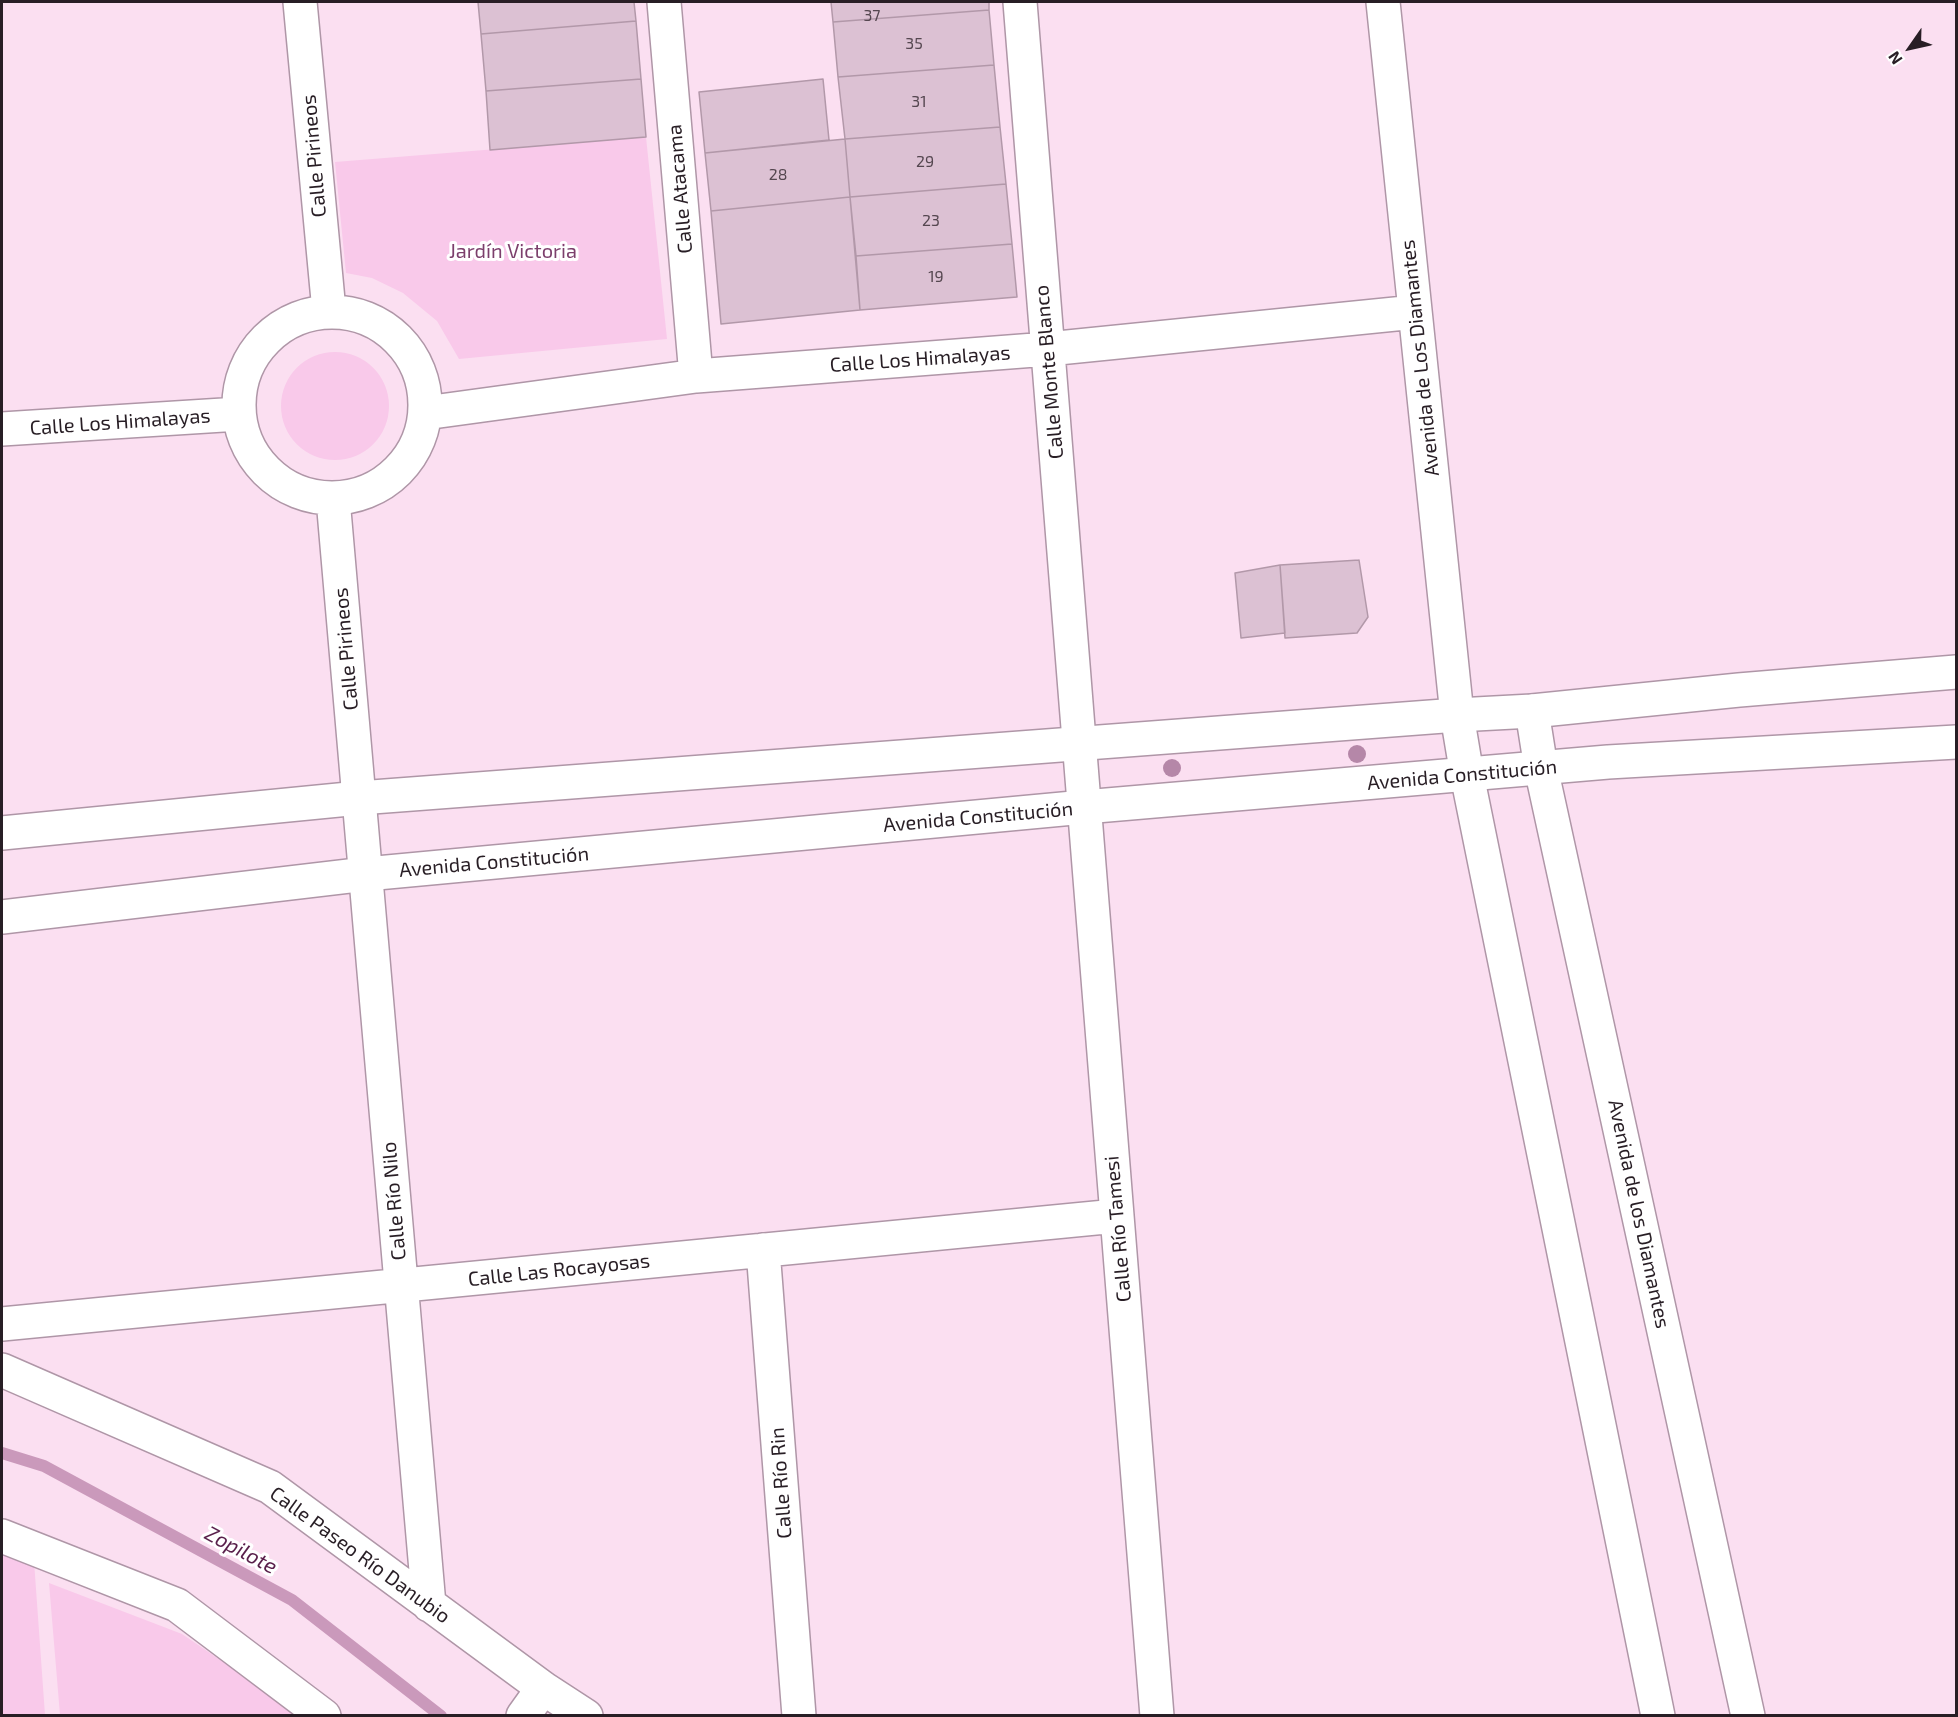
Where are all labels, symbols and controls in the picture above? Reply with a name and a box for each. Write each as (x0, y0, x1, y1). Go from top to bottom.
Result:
house number: 37 (863, 6, 881, 26)
north arrow (1880, 18, 1940, 78)
house number: 35 (905, 34, 923, 54)
text: N (1884, 48, 1906, 68)
house number: 31 (911, 92, 927, 112)
street label: Calle Pirineos (297, 94, 331, 218)
street label: Calle Atacama (662, 123, 698, 255)
house number: 29 (916, 152, 934, 172)
house number: 28 (769, 165, 787, 185)
house number: 23 (922, 211, 940, 231)
park label: Jardín Victoria (449, 239, 577, 263)
street label: Avenida de Los Diamantes (1396, 239, 1444, 477)
house number: 19 (928, 267, 944, 287)
street label: Calle Monte Blanco (1029, 284, 1069, 460)
street label: Calle Los Himalayas (829, 341, 1011, 377)
street label: Calle Los Himalayas (29, 404, 211, 440)
street label: Calle Pirineos (329, 587, 363, 711)
street label: Avenida Constitución (1366, 755, 1558, 795)
street label: Avenida Constitución (882, 797, 1074, 837)
street label: Avenida Constitución (398, 842, 590, 882)
street label: Avenida de los Diamantes (1603, 1097, 1675, 1331)
street label: Calle Río Nilo (377, 1141, 411, 1261)
street label: Calle Río Tamesi (1100, 1155, 1136, 1303)
street label: Calle Las Rocayosas (467, 1249, 651, 1291)
street label: Calle Río Rin (765, 1427, 797, 1539)
street label: Calle Paseo Río Danubio (265, 1482, 455, 1628)
water label: Zopilote (201, 1521, 281, 1579)

